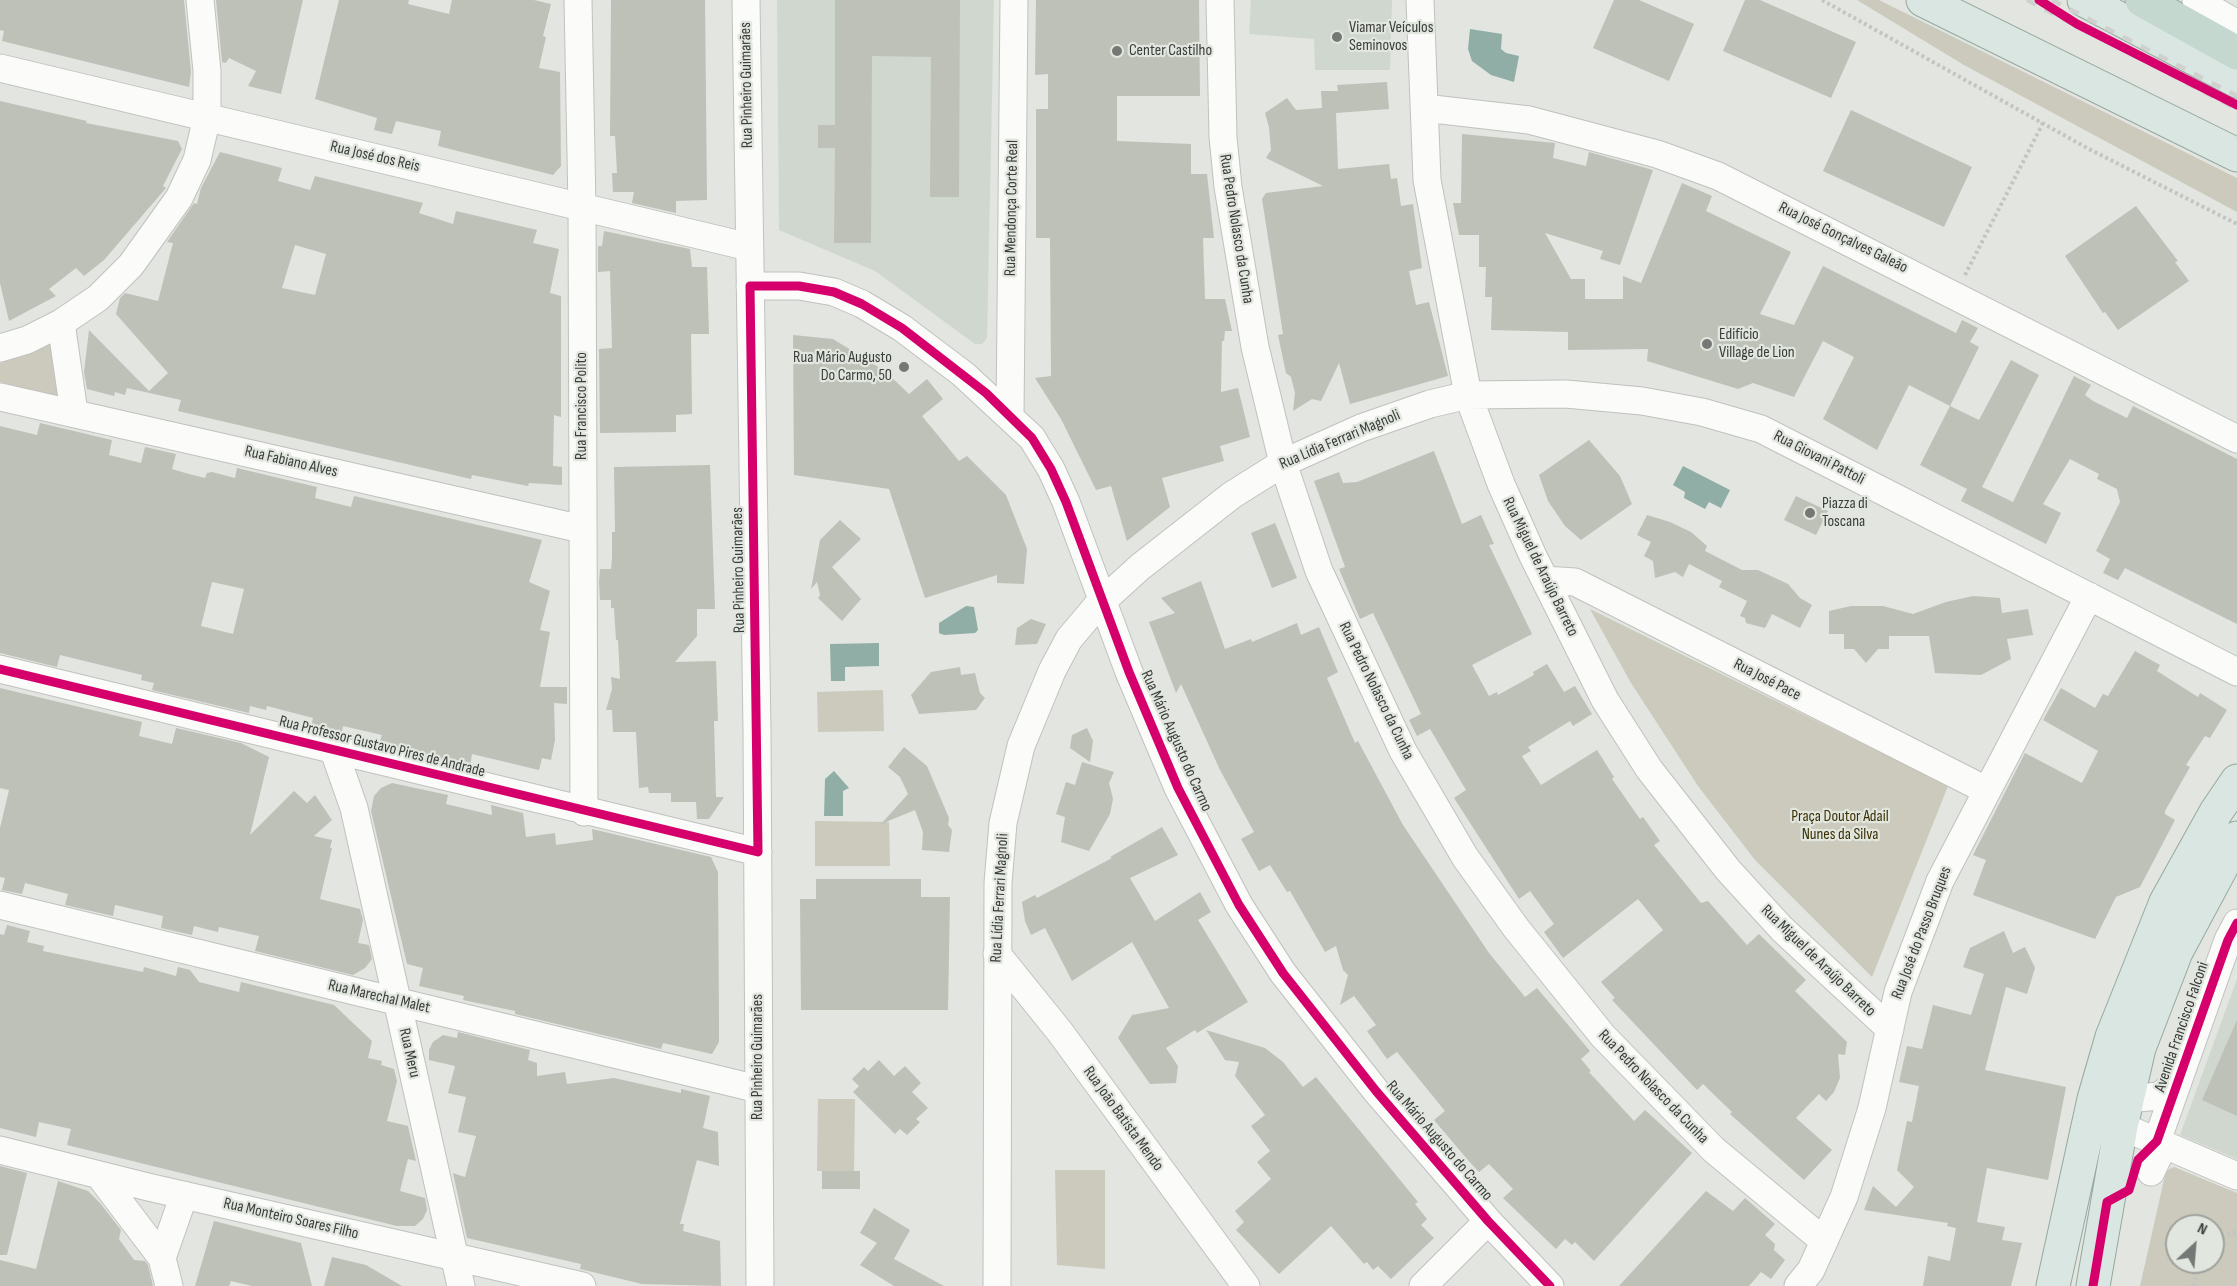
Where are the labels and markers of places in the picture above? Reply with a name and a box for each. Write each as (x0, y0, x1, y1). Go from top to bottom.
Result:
place label: Viamar Veículos Seminovos (1349, 18, 1433, 56)
marker: Viamar Veículos Seminovos (1330, 30, 1344, 44)
place label: Center Castilho (1129, 41, 1212, 61)
marker: Center Castilho (1110, 44, 1124, 58)
place label: Edifício Village de Lion (1719, 325, 1795, 363)
marker: Edifício Village de Lion (1700, 337, 1714, 351)
place label: Rua Mário Augusto Do Carmo, 50 (793, 348, 892, 386)
marker: Rua Mário Augusto Do Carmo, 50 (897, 360, 911, 374)
place label: Piazza di Toscana (1822, 494, 1868, 532)
marker: Piazza di Toscana (1803, 506, 1817, 520)

